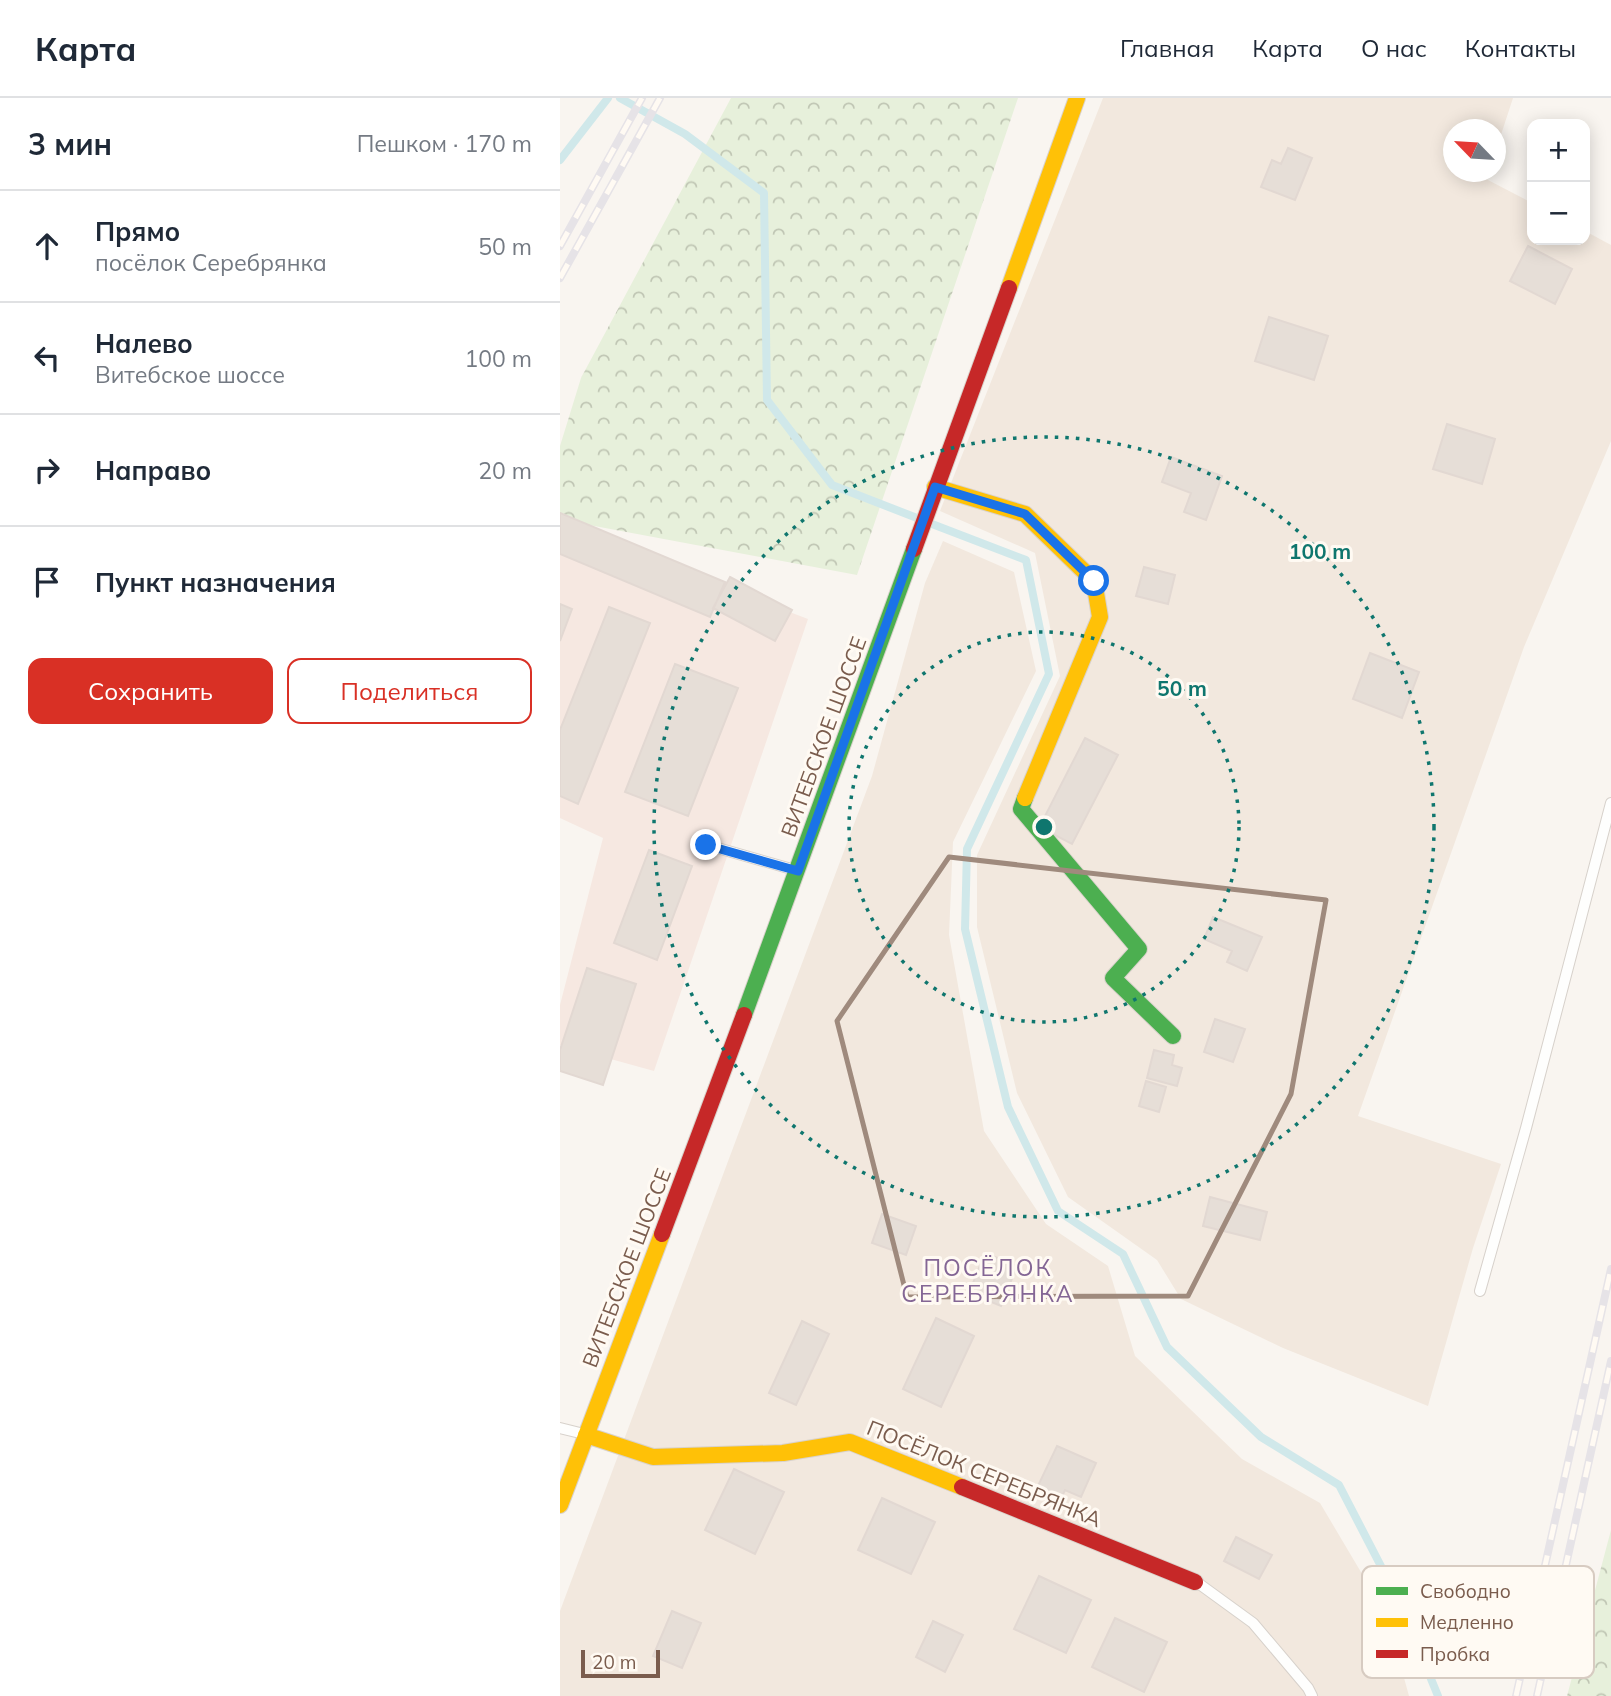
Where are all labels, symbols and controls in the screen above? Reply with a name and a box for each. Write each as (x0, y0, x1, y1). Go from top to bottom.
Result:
text: Карта (35, 28, 137, 69)
text: Главная (1120, 33, 1214, 63)
text: Карта (1252, 33, 1323, 63)
text: О нас (1361, 33, 1427, 63)
text: Контакты (1465, 33, 1576, 63)
north arrow (1443, 119, 1506, 182)
map controls (1527, 119, 1590, 245)
button: + (1527, 119, 1590, 182)
text: 3 мин (28, 125, 112, 163)
text: Пешком · 170 m (357, 129, 532, 158)
button: − (1527, 182, 1590, 245)
text: Прямо (95, 215, 180, 248)
icon: ahead (28, 227, 66, 265)
text: 50 m (478, 232, 532, 261)
text: посёлок Серебрянка (95, 248, 327, 277)
text: Налево (95, 327, 193, 360)
icon: left (28, 339, 66, 377)
text: 100 m (464, 344, 532, 373)
text: Витебское шоссе (95, 360, 285, 389)
icon: right (28, 451, 66, 489)
text: Направо (95, 454, 211, 487)
text: 20 m (478, 456, 532, 485)
text: 100 m (1289, 538, 1351, 564)
icon: arrive (28, 563, 66, 601)
route start (1078, 565, 1109, 596)
text: Пункт назначения (95, 566, 336, 599)
street label: ВИТЕБСКОЕ ШОССЕ (775, 633, 871, 840)
button: Сохранить (28, 658, 273, 724)
button: Поделиться (287, 658, 532, 724)
text: 50 m (1157, 675, 1207, 701)
centre of rings (1032, 815, 1056, 839)
route end (690, 829, 721, 860)
street label: ВИТЕБСКОЕ ШОССЕ (576, 1164, 676, 1371)
district label: ПОСЁЛОК СЕРЕБРЯНКА (901, 1253, 1075, 1308)
street label: ПОСЁЛОК СЕРЕБРЯНКА (863, 1414, 1106, 1532)
legend (1362, 1566, 1594, 1678)
text: Свободно (1420, 1579, 1511, 1603)
text: Медленно (1420, 1610, 1514, 1634)
text: Пробка (1420, 1642, 1490, 1666)
scale bar (581, 1647, 660, 1679)
text: 20 m (592, 1650, 636, 1674)

